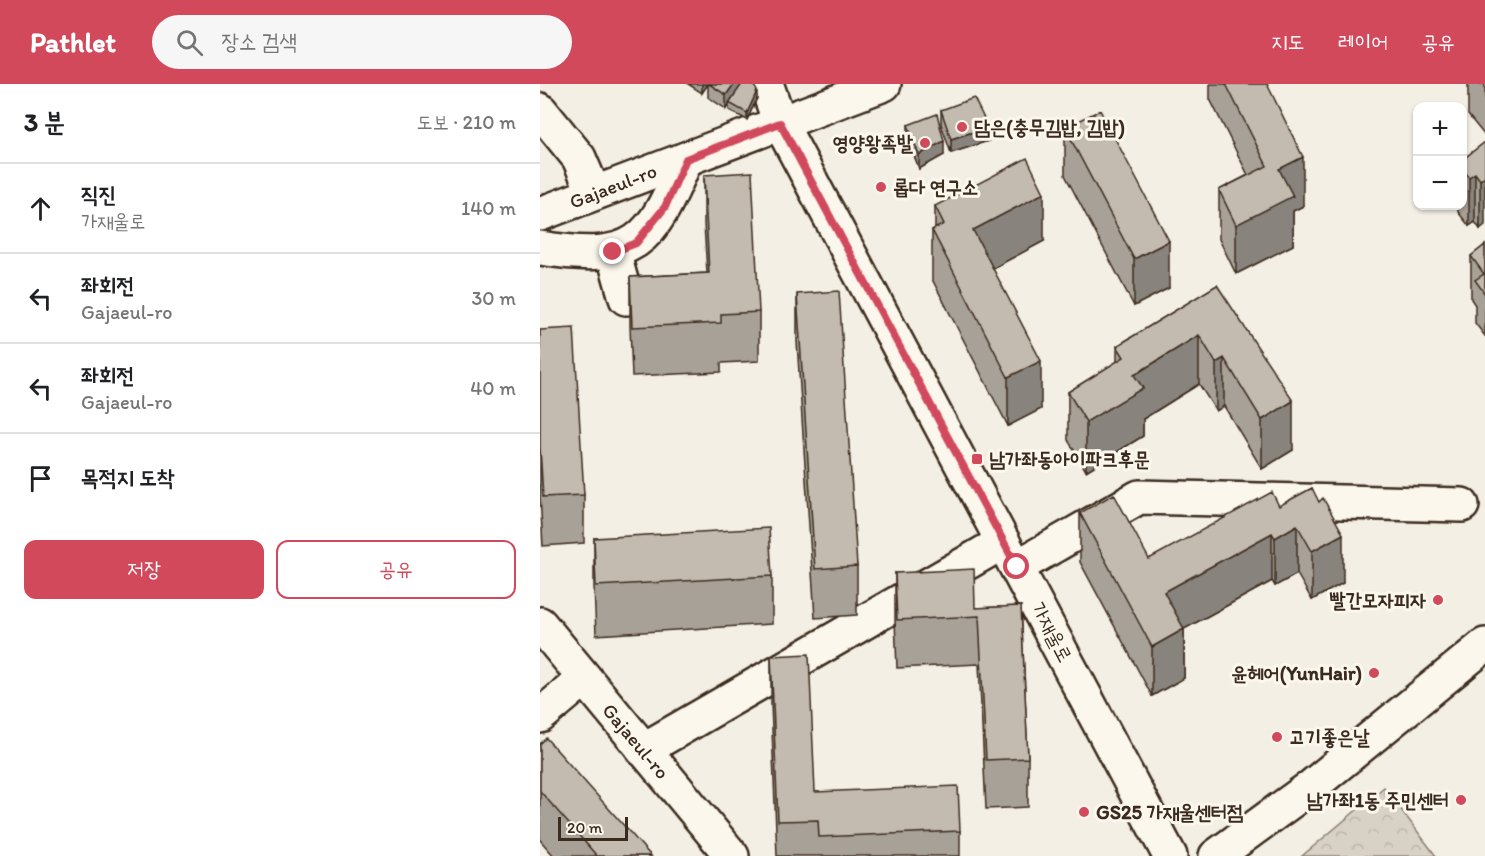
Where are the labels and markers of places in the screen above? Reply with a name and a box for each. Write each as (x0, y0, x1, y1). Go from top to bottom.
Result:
place label: 담은(충무김밥, 김밥) (974, 115, 1125, 140)
marker: 담은(충무김밥, 김밥) (955, 120, 969, 134)
place label: 영양왕족발 (833, 131, 913, 155)
marker: 영양왕족발 (918, 136, 932, 150)
place label: 롭다 연구소 (893, 175, 978, 199)
marker: 롭다 연구소 (874, 180, 888, 194)
place label: 남가좌동아이파크후문 (989, 447, 1150, 471)
marker: 남가좌동아이파크후문 (970, 452, 984, 466)
place label: 빨간모자피자 (1329, 588, 1426, 612)
marker: 빨간모자피자 (1431, 593, 1445, 607)
place label: 윤헤어(YunHair) (1231, 661, 1362, 686)
marker: 윤헤어(YunHair) (1367, 666, 1381, 680)
place label: 고기좋은날 (1289, 725, 1369, 749)
marker: 고기좋은날 (1270, 730, 1284, 744)
place label: 남가좌1동 주민센터 (1306, 788, 1449, 812)
marker: 남가좌1동 주민센터 (1454, 793, 1468, 807)
place label: GS25 가재울센터점 (1096, 800, 1243, 824)
marker: GS25 가재울센터점 (1077, 805, 1091, 819)

